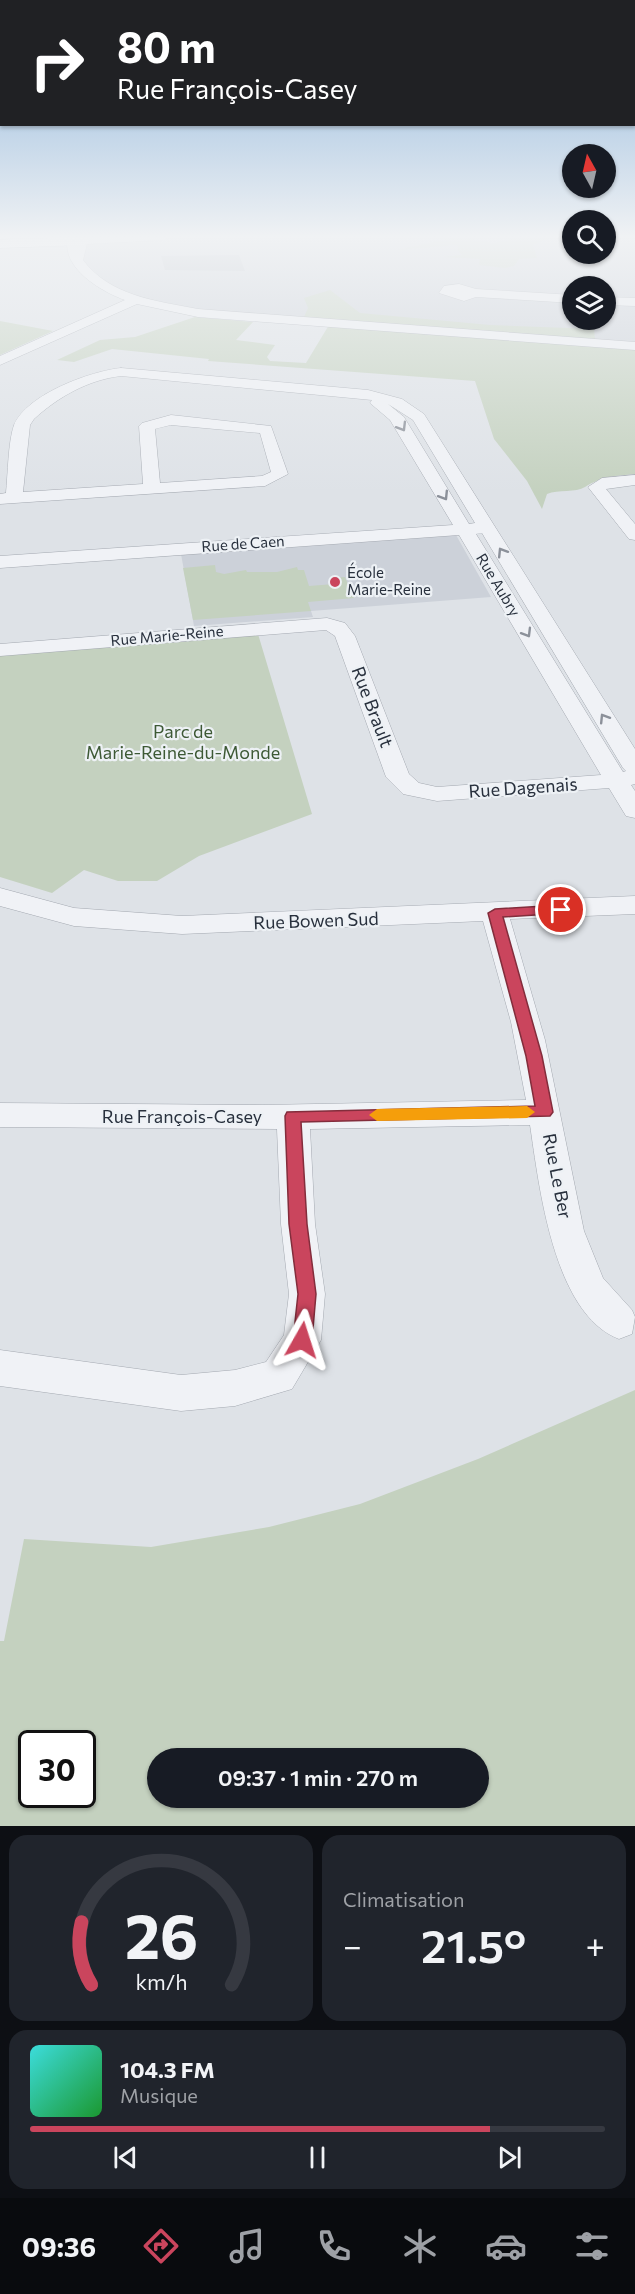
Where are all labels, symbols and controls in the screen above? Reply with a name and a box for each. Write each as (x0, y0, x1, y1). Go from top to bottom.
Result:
text: 80 m (117, 20, 216, 72)
icon: right (18, 24, 96, 102)
text: Rue François-Casey (117, 72, 358, 105)
north arrow (562, 144, 616, 198)
map controls (562, 144, 616, 330)
button: search (562, 210, 616, 264)
button: layers (562, 276, 616, 330)
one-way arrow (395, 421, 406, 431)
one-way arrow (437, 490, 449, 500)
street label: Rue de Caen (201, 531, 285, 555)
one-way arrow (497, 548, 509, 558)
street label: Rue Aubry (473, 550, 525, 619)
place label: École Marie-Reine (347, 562, 431, 598)
marker: École Marie-Reine (328, 575, 342, 589)
street label: Rue Marie-Reine (110, 621, 224, 649)
one-way arrow (519, 627, 531, 637)
street label: Rue Brault (347, 663, 398, 750)
one-way arrow (600, 714, 612, 724)
park label: Parc de Marie-Reine-du-Monde (86, 720, 280, 763)
street label: Rue Dagenais (468, 772, 578, 802)
pin (535, 884, 586, 935)
icon: arrive (544, 893, 577, 926)
street label: Rue Bowen Sud (253, 907, 379, 933)
street label: Rue François-Casey (102, 1105, 262, 1127)
street label: Rue Le Ber (539, 1131, 577, 1220)
position arrow (270, 1308, 334, 1372)
speed limit sign: 30 (18, 1730, 96, 1808)
text: 09:37 · 1 min · 270 m (218, 1764, 418, 1791)
text: Climatisation (343, 1887, 464, 1911)
text: 26 (124, 1896, 198, 1972)
text: 21.5° (421, 1917, 526, 1972)
text: − (343, 1924, 362, 1965)
text: + (586, 1924, 605, 1965)
text: km/h (135, 1968, 187, 1994)
text: 104.3 FM (120, 2056, 215, 2083)
text: Musique (120, 2083, 198, 2107)
icon: previous (109, 2141, 142, 2174)
icon: pause (301, 2141, 334, 2174)
icon: next (493, 2141, 526, 2174)
icon: directions (140, 2225, 182, 2267)
icon: music (226, 2225, 268, 2267)
icon: phone (313, 2225, 355, 2267)
icon: climate (399, 2225, 441, 2267)
icon: car (485, 2225, 527, 2267)
icon: filters (571, 2225, 613, 2267)
text: 09:36 (22, 2230, 96, 2263)

